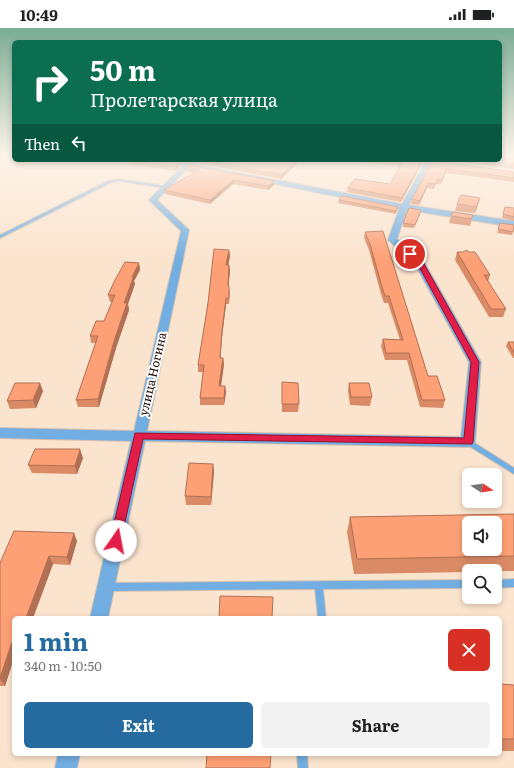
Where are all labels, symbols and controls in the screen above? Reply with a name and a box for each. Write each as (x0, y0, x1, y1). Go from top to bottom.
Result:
text: 10:49 (20, 3, 58, 26)
text: 50 m (90, 48, 156, 90)
icon: right (24, 56, 76, 108)
text: Пролетарская улица (90, 86, 278, 113)
text: Then (24, 132, 60, 155)
icon: left (68, 132, 90, 154)
pin (393, 237, 427, 271)
icon: arrive (399, 243, 421, 265)
street label: улица Ногина (134, 330, 170, 417)
north arrow (462, 468, 502, 508)
map controls (462, 468, 502, 604)
button: sound (462, 516, 502, 556)
position arrow (95, 520, 137, 562)
button: search (462, 564, 502, 604)
text: 1 min (24, 623, 88, 658)
button: close (448, 629, 490, 671)
text: 340 m · 10:50 (24, 656, 102, 675)
button: Exit (24, 702, 253, 748)
button: Share (261, 702, 490, 748)

